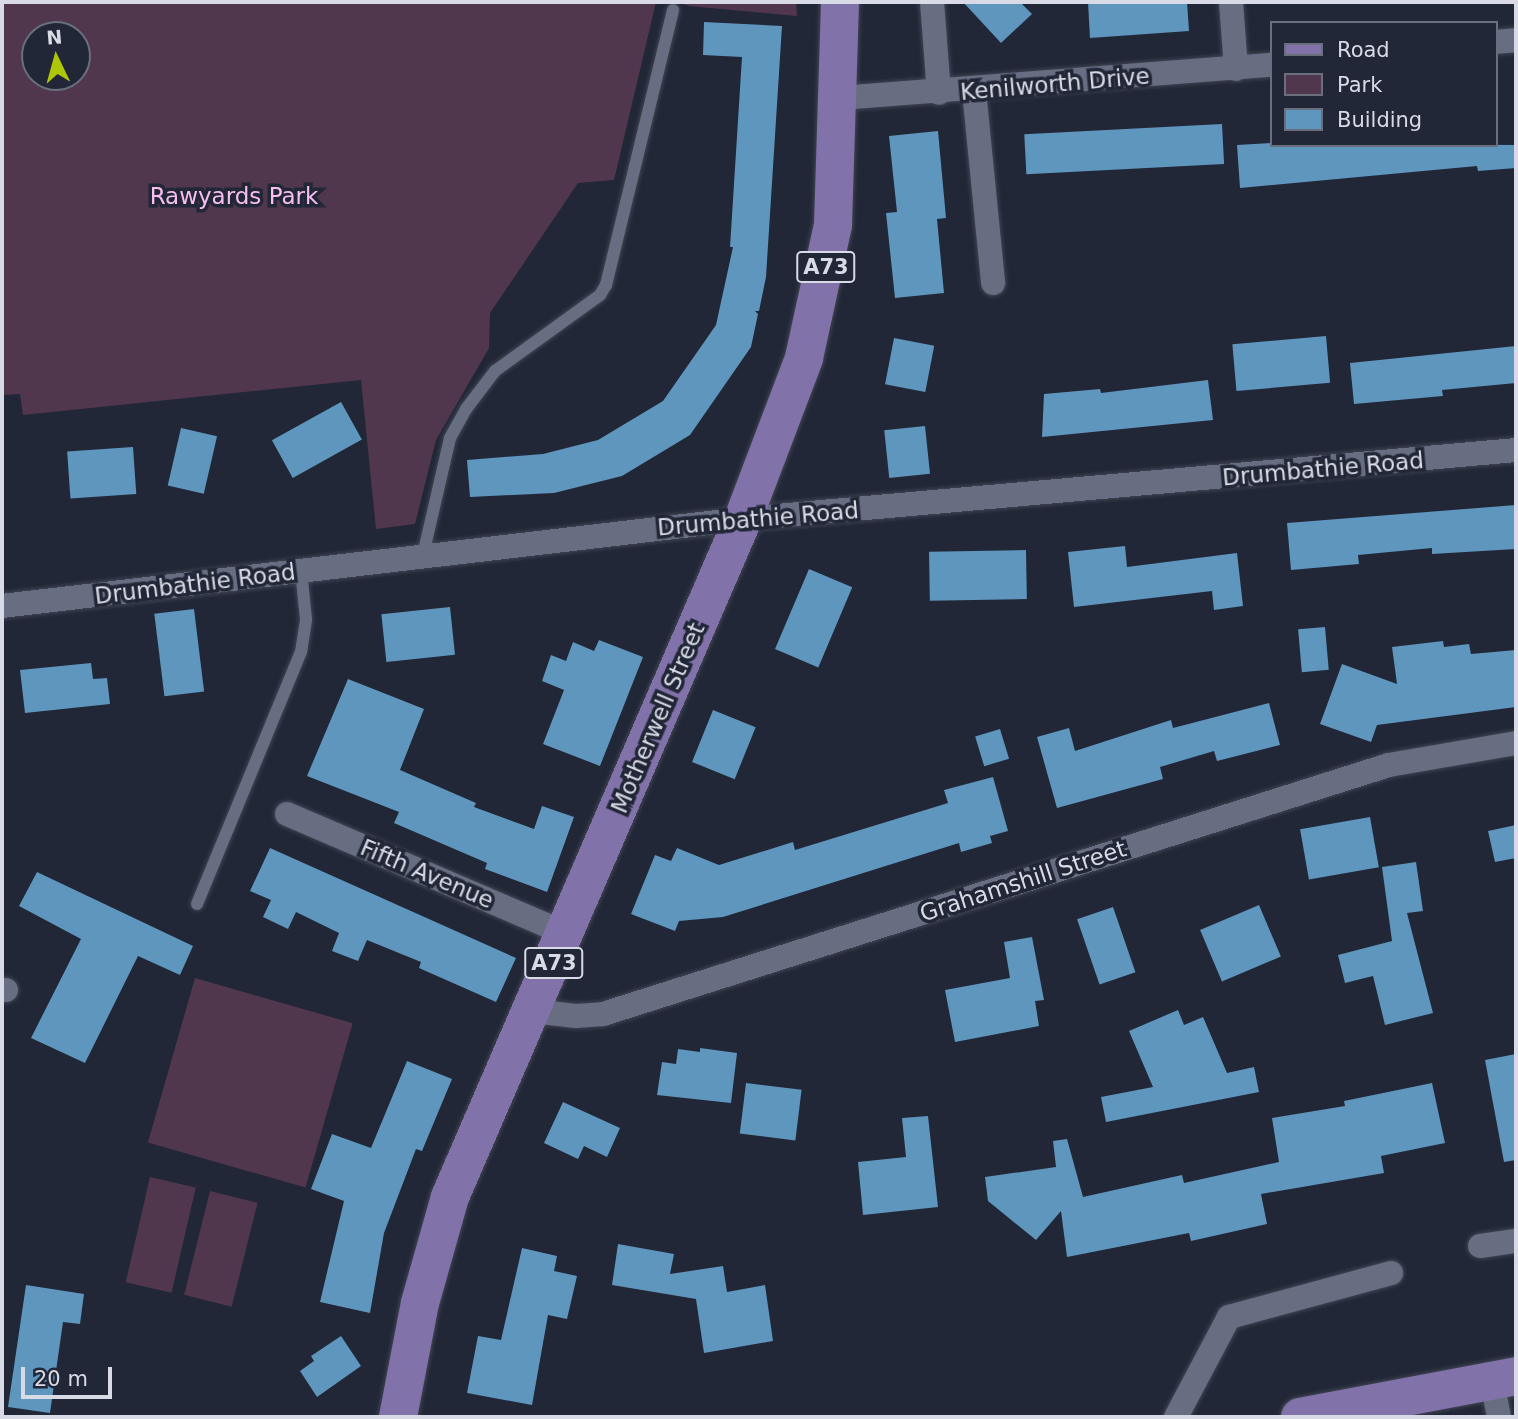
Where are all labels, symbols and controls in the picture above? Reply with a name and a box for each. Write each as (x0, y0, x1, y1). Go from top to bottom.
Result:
north arrow (21, 21, 91, 91)
legend (1270, 21, 1497, 147)
text: N (45, 25, 63, 49)
text: Road (1337, 38, 1390, 62)
street label: Kenilworth Drive (959, 62, 1151, 106)
text: Park (1337, 73, 1382, 97)
text: Building (1337, 108, 1422, 132)
park label: Rawyards Park (150, 182, 318, 210)
road number: A73 (796, 250, 856, 284)
street label: Drumbathie Road (1221, 446, 1425, 492)
street label: Drumbathie Road (656, 496, 860, 542)
street label: Drumbathie Road (93, 558, 297, 610)
street label: Motherwell Street (605, 619, 711, 817)
street label: Fifth Avenue (356, 834, 498, 914)
street label: Grahamshill Street (916, 835, 1130, 927)
road number: A73 (524, 946, 584, 981)
scale bar (24, 1352, 116, 1396)
text: 20 m (34, 1367, 88, 1391)

